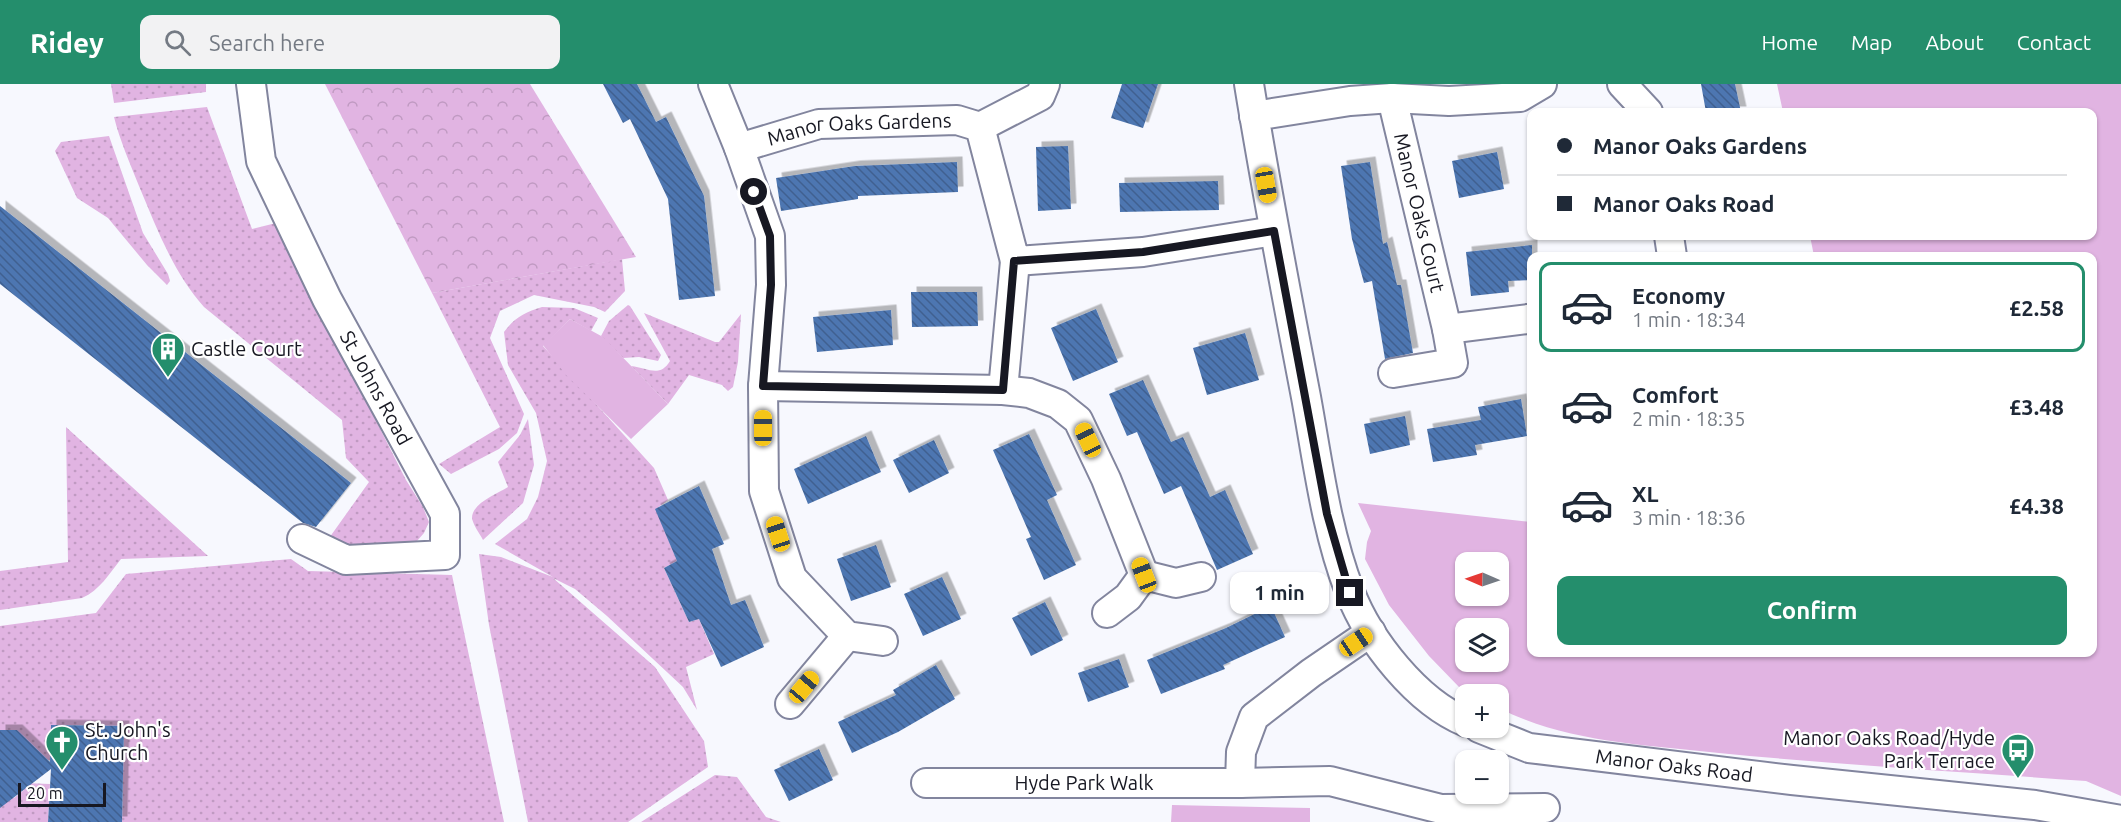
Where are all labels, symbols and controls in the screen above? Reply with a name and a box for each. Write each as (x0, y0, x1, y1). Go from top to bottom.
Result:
search box (140, 15, 560, 69)
icon: search (161, 26, 194, 59)
text: Ridey (30, 27, 104, 58)
text: Search here (209, 30, 325, 55)
text: Home (1761, 30, 1818, 54)
text: Map (1851, 30, 1892, 54)
text: About (1925, 30, 1984, 54)
text: Contact (2017, 30, 2091, 54)
street label: Manor Oaks Gardens (764, 108, 952, 150)
street label: Manor Oaks Court (1390, 131, 1450, 295)
text: Manor Oaks Gardens (1593, 133, 1807, 158)
car (1254, 166, 1278, 204)
route start (740, 178, 767, 205)
text: Manor Oaks Road (1593, 191, 1774, 216)
icon: car (1560, 280, 1614, 334)
text: Economy (1632, 283, 1725, 308)
text: £2.58 (2009, 295, 2064, 320)
text: 1 min · 18:34 (1632, 308, 1746, 331)
street label: St Johns Road (336, 327, 417, 449)
building icon: Castle Court (150, 331, 186, 378)
place label: Castle Court (191, 337, 302, 360)
icon: car (1560, 379, 1614, 433)
text: Comfort (1632, 382, 1719, 407)
text: £3.48 (2009, 394, 2064, 419)
text: 2 min · 18:35 (1632, 407, 1746, 430)
car (754, 410, 772, 446)
car (1072, 420, 1104, 460)
icon: car (1560, 478, 1614, 532)
text: XL (1632, 481, 1659, 506)
text: £4.38 (2009, 493, 2064, 518)
text: 3 min · 18:36 (1632, 506, 1746, 529)
car (764, 514, 792, 554)
north arrow (1455, 552, 1509, 606)
map controls (1455, 552, 1509, 804)
car (1129, 555, 1159, 595)
callout: 1 min (1230, 572, 1329, 614)
button: Confirm (1557, 576, 2067, 645)
route end (1336, 579, 1363, 606)
text: 1 min (1254, 581, 1305, 604)
button: layers (1455, 618, 1509, 672)
car (1336, 624, 1376, 660)
car (786, 667, 822, 707)
button: + (1455, 684, 1509, 738)
place label: St. John's Church (85, 718, 171, 764)
church icon: St. John's Church (44, 724, 80, 771)
place label: Manor Oaks Road/Hyde Park Terrace (1783, 726, 1995, 772)
bus stop icon: Manor Oaks Road/Hyde Park Terrace (2000, 732, 2036, 779)
street label: Manor Oaks Road (1594, 744, 1754, 786)
button: − (1455, 750, 1509, 804)
street label: Hyde Park Walk (1014, 771, 1154, 794)
scale bar (18, 780, 106, 808)
text: 20 m (27, 784, 63, 802)

